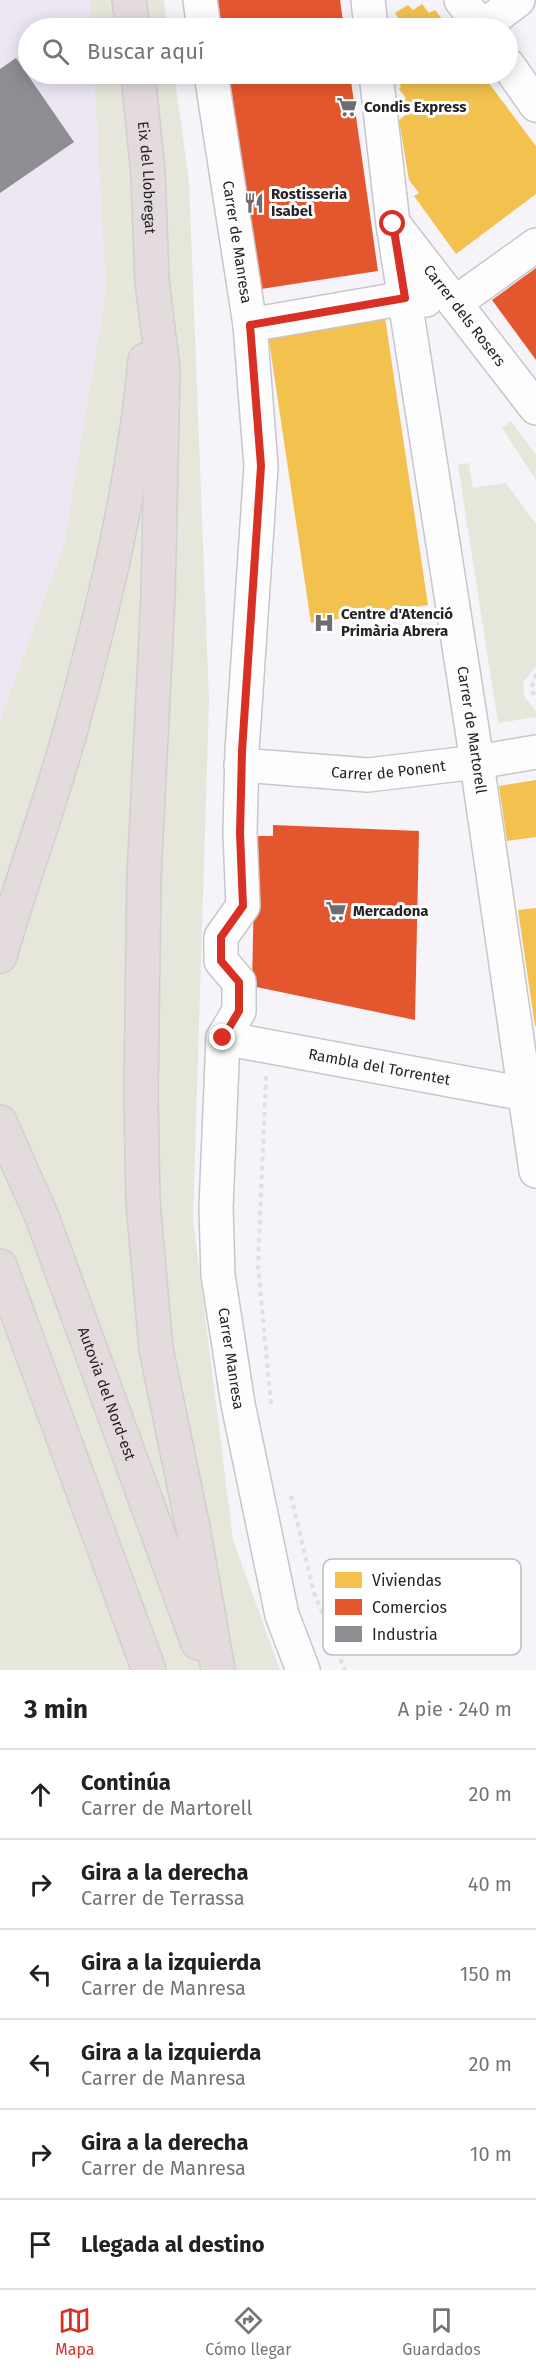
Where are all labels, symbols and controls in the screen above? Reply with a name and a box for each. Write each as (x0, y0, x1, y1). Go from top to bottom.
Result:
search box (18, 18, 518, 84)
icon: search (39, 35, 72, 68)
text: Buscar aquí (87, 38, 204, 65)
supermarket icon: Condis Express (335, 95, 359, 119)
place label: Condis Express (364, 98, 467, 116)
street label: Eix del Llobregat (134, 120, 159, 235)
street label: Carrer de Manresa (219, 179, 256, 305)
place label: Rostisseria Isabel (271, 185, 347, 220)
restaurant icon: Rostisseria Isabel (242, 191, 266, 215)
route start (379, 210, 405, 236)
street label: Carrer dels Rosers (420, 261, 509, 370)
place label: Centre d'Atenció Primària Abrera (341, 605, 453, 640)
hospital icon: Centre d'Atenció Primària Abrera (312, 611, 336, 635)
street label: Carrer de Martorell (453, 665, 490, 795)
street label: Carrer de Ponent (331, 757, 447, 784)
supermarket icon: Mercadona (324, 899, 348, 923)
place label: Mercadona (353, 902, 429, 920)
route end (209, 1024, 235, 1050)
street label: Rambla del Torrentet (307, 1045, 452, 1089)
street label: Carrer Manresa (214, 1306, 248, 1411)
street label: Autovia del Nord-est (74, 1325, 140, 1463)
legend (323, 1559, 521, 1655)
text: Viviendas (372, 1571, 441, 1590)
text: Comercios (372, 1598, 447, 1617)
text: Industria (372, 1625, 438, 1644)
text: 3 min (24, 1694, 88, 1725)
text: A pie · 240 m (398, 1697, 512, 1721)
text: Continúa (81, 1769, 171, 1796)
icon: ahead (24, 1778, 57, 1811)
text: 20 m (469, 1782, 512, 1806)
text: Carrer de Martorell (81, 1796, 252, 1820)
text: Gira a la derecha (81, 1859, 249, 1886)
icon: right (24, 1868, 57, 1901)
text: 40 m (468, 1872, 512, 1896)
text: Carrer de Terrassa (81, 1886, 245, 1910)
text: Gira a la izquierda (81, 1949, 261, 1976)
icon: left (24, 1958, 57, 1991)
text: 150 m (460, 1962, 512, 1986)
text: Carrer de Manresa (81, 1976, 246, 2000)
text: Gira a la izquierda (81, 2039, 261, 2066)
icon: left (24, 2048, 57, 2081)
text: 20 m (469, 2052, 512, 2076)
text: Carrer de Manresa (81, 2066, 246, 2090)
text: Gira a la derecha (81, 2129, 249, 2156)
icon: right (24, 2138, 57, 2171)
text: 10 m (470, 2142, 512, 2166)
text: Carrer de Manresa (81, 2156, 246, 2180)
icon: arrive (24, 2228, 57, 2261)
text: Llegada al destino (81, 2231, 265, 2258)
tab: Mapa (55, 2304, 95, 2359)
tab: Cómo llegar (205, 2304, 291, 2359)
tab: Guardados (402, 2304, 481, 2359)

